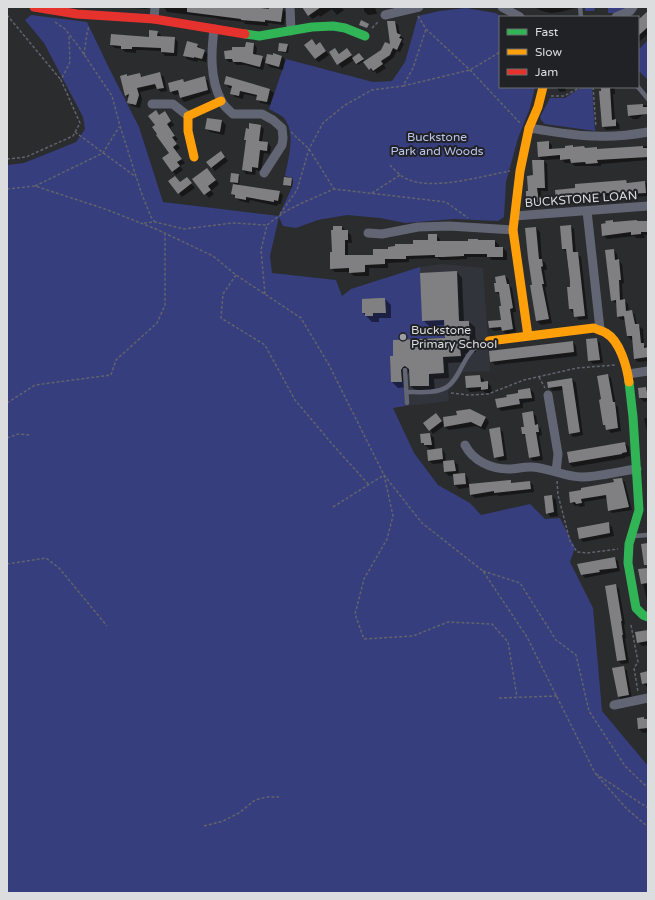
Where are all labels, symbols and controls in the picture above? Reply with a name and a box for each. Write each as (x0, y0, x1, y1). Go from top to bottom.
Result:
legend (499, 16, 639, 88)
text: Fast (535, 25, 559, 39)
text: Slow (535, 45, 562, 59)
text: Jam (535, 65, 558, 79)
park label: Buckstone Park and Woods (390, 130, 484, 158)
street label: BUCKSTONE LOAN (524, 188, 638, 210)
place label: Buckstone Primary School (411, 323, 497, 351)
marker: Buckstone Primary School (398, 332, 408, 342)

